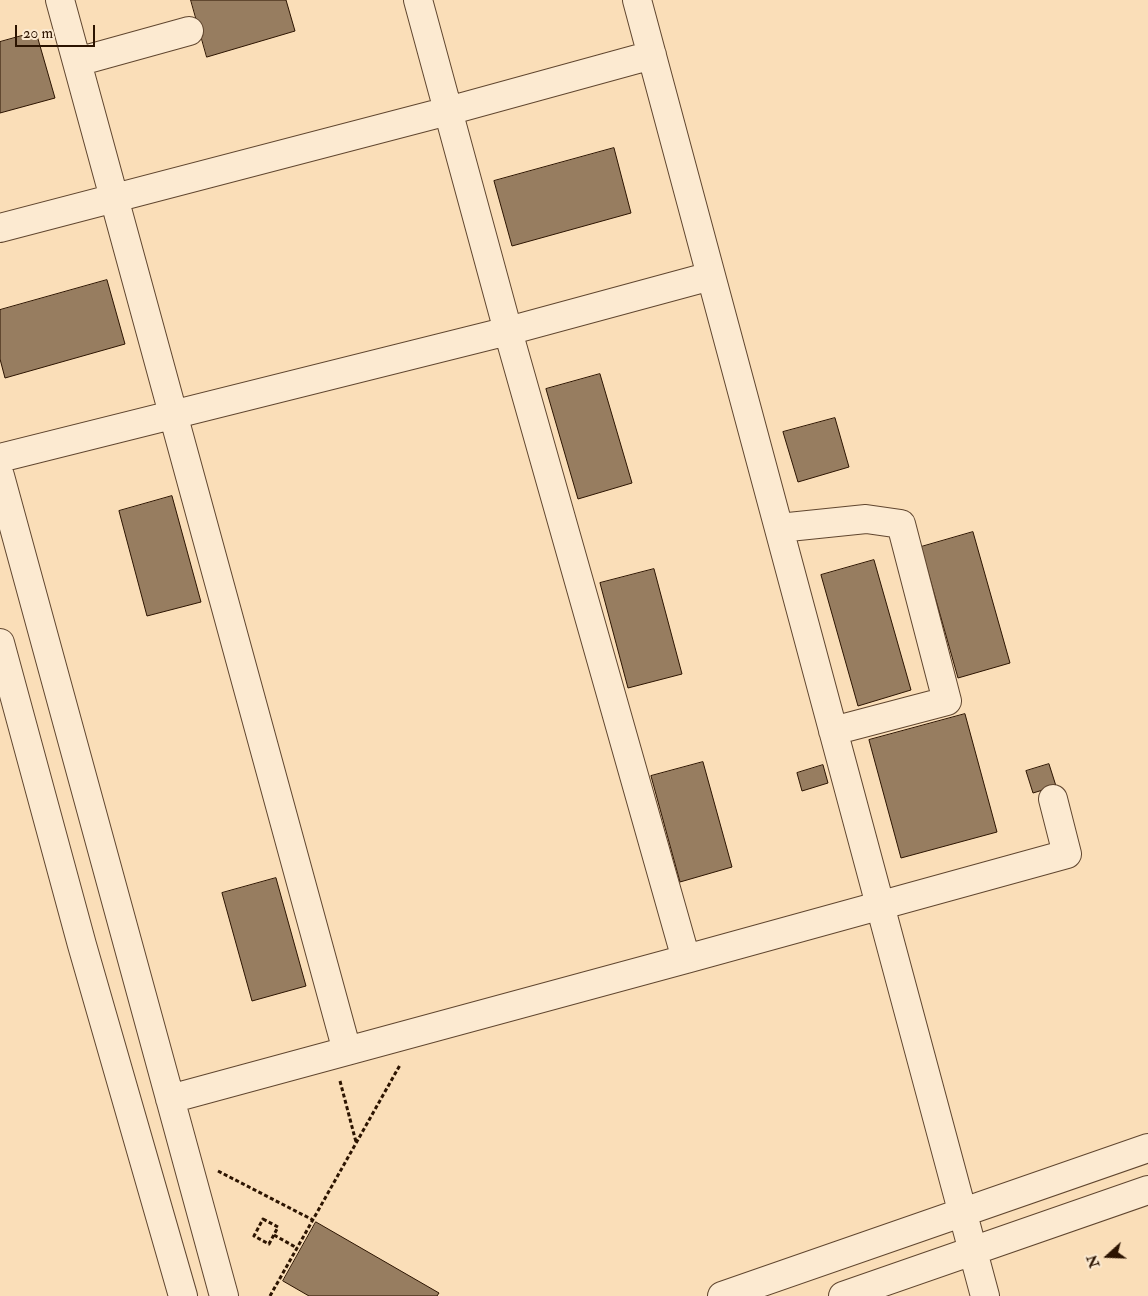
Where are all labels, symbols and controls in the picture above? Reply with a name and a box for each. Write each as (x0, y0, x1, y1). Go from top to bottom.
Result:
scale bar (18, 15, 98, 47)
text: 20 m (23, 24, 53, 43)
north arrow (1083, 1231, 1133, 1281)
text: N (1083, 1253, 1104, 1270)

